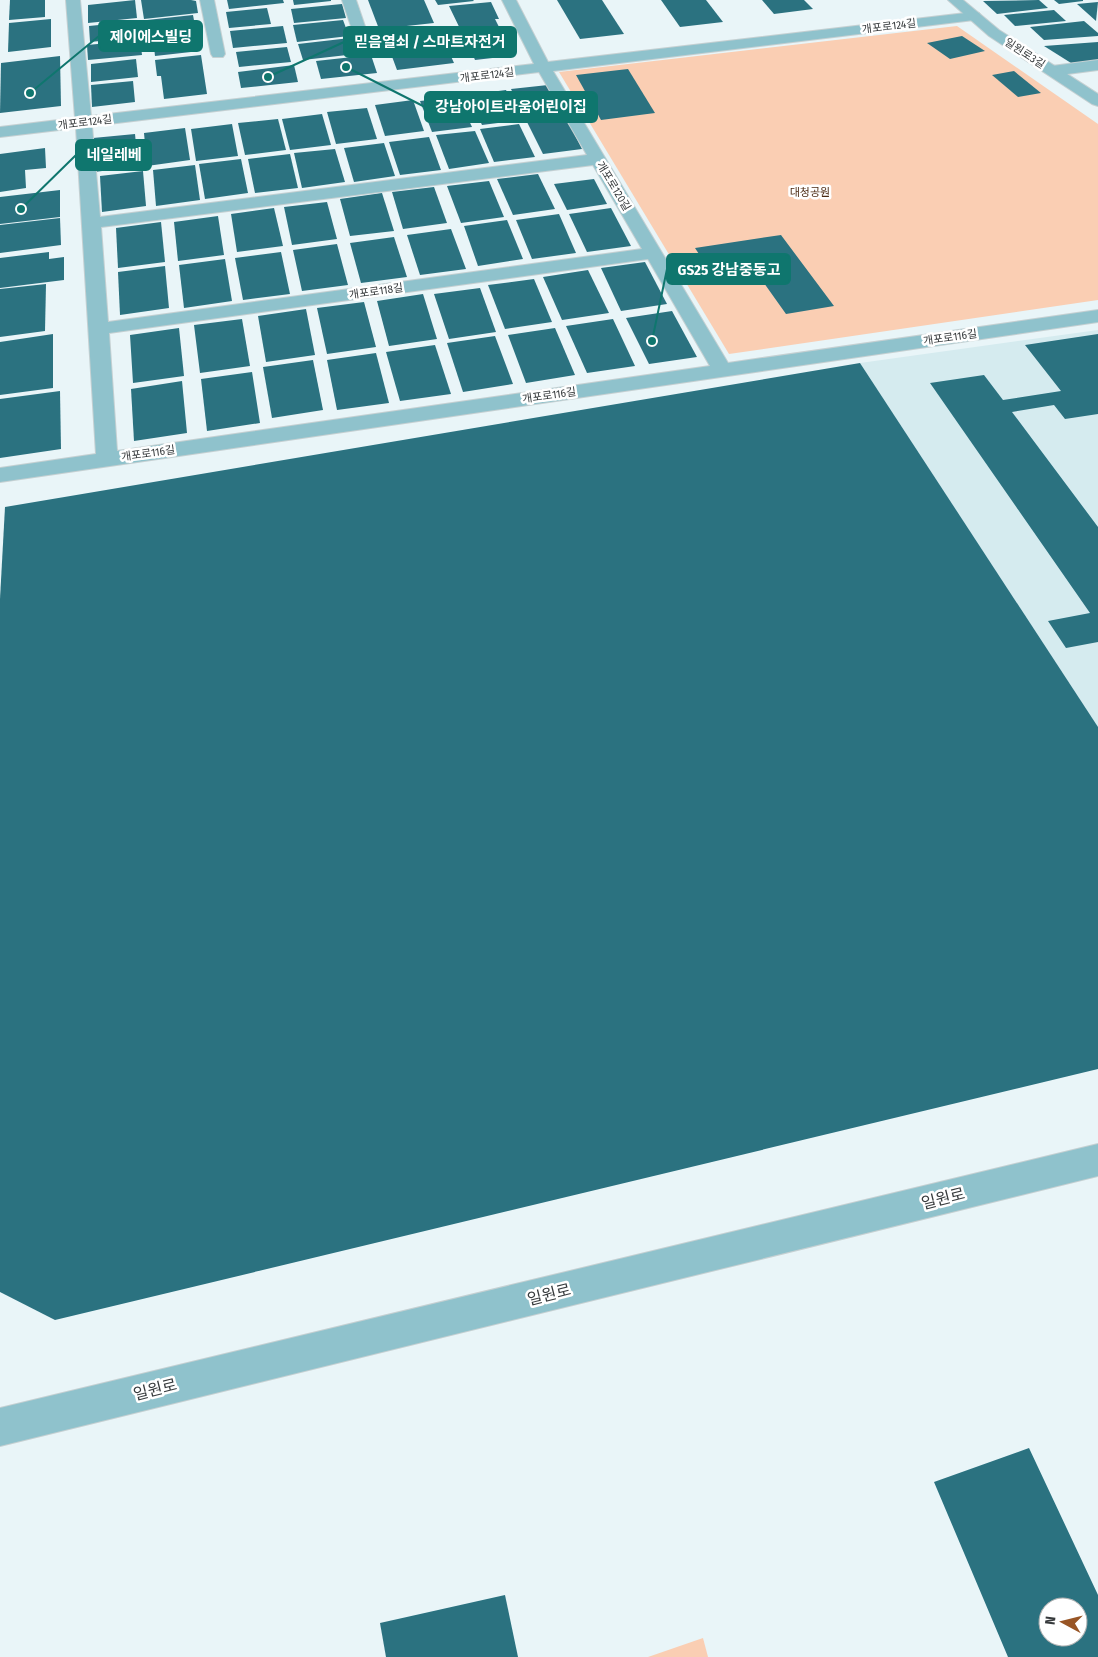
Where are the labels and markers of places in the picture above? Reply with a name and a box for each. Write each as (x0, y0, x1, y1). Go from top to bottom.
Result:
callout: 제이에스빌딩 (99, 21, 202, 51)
callout: 믿음열쇠 / 스마트자전거 (344, 27, 516, 57)
callout: 강남아이트라움어린이집 (425, 92, 597, 122)
callout: 네일레베 (76, 140, 151, 170)
callout: GS25 강남중동고 (667, 254, 790, 284)

